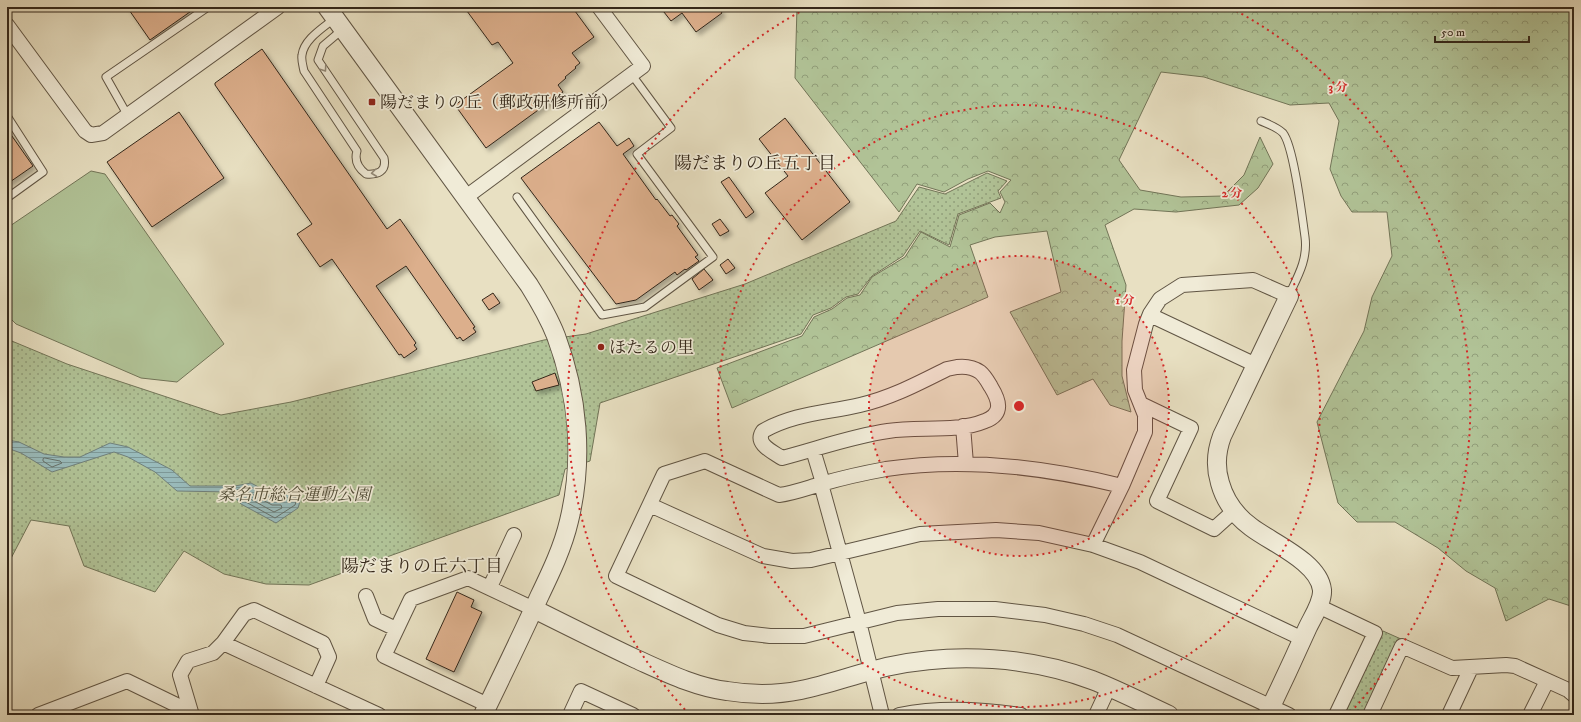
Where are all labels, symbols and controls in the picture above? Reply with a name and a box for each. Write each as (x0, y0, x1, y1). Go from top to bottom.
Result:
scale bar (1435, 18, 1529, 44)
text: 50 m (1441, 25, 1465, 40)
one-way arrow (319, 65, 326, 72)
text: 3 分 (1328, 80, 1348, 95)
place label: 陽だまりの丘（郵政研修所前） (380, 92, 618, 114)
marker: 陽だまりの丘（郵政研修所前） (367, 97, 377, 107)
district label: 陽だまりの丘五丁目 (674, 153, 836, 175)
one-way arrow (370, 168, 377, 177)
text: 2 分 (1222, 186, 1242, 201)
text: 1 分 (1116, 293, 1134, 308)
place label: ほたるの里 (609, 337, 694, 359)
marker: ほたるの里 (596, 342, 606, 352)
centre of rings (1012, 399, 1026, 413)
park label: 桑名市総合運動公園 (218, 484, 373, 506)
district label: 陽だまりの丘六丁目 (341, 556, 503, 578)

